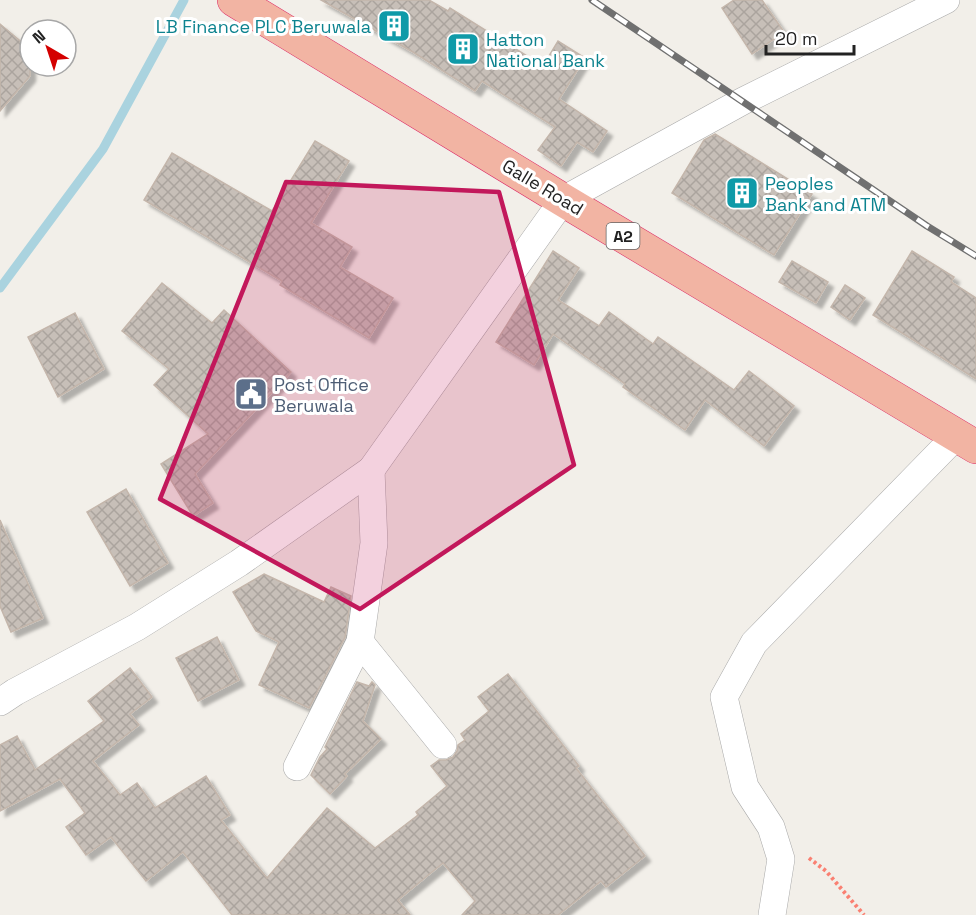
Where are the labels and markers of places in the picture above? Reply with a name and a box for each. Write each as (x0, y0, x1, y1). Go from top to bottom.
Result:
building icon: LB Finance PLC Beruwala (376, 8, 412, 44)
place label: LB Finance PLC Beruwala (156, 15, 371, 38)
place label: Hatton National Bank (486, 28, 605, 72)
building icon: Hatton National Bank (445, 31, 481, 67)
place label: Peoples Bank and ATM (765, 172, 886, 216)
building icon: Peoples Bank and ATM (724, 175, 760, 211)
place label: Post Office Beruwala (274, 373, 369, 417)
public building icon: Post Office Beruwala (233, 376, 269, 412)

